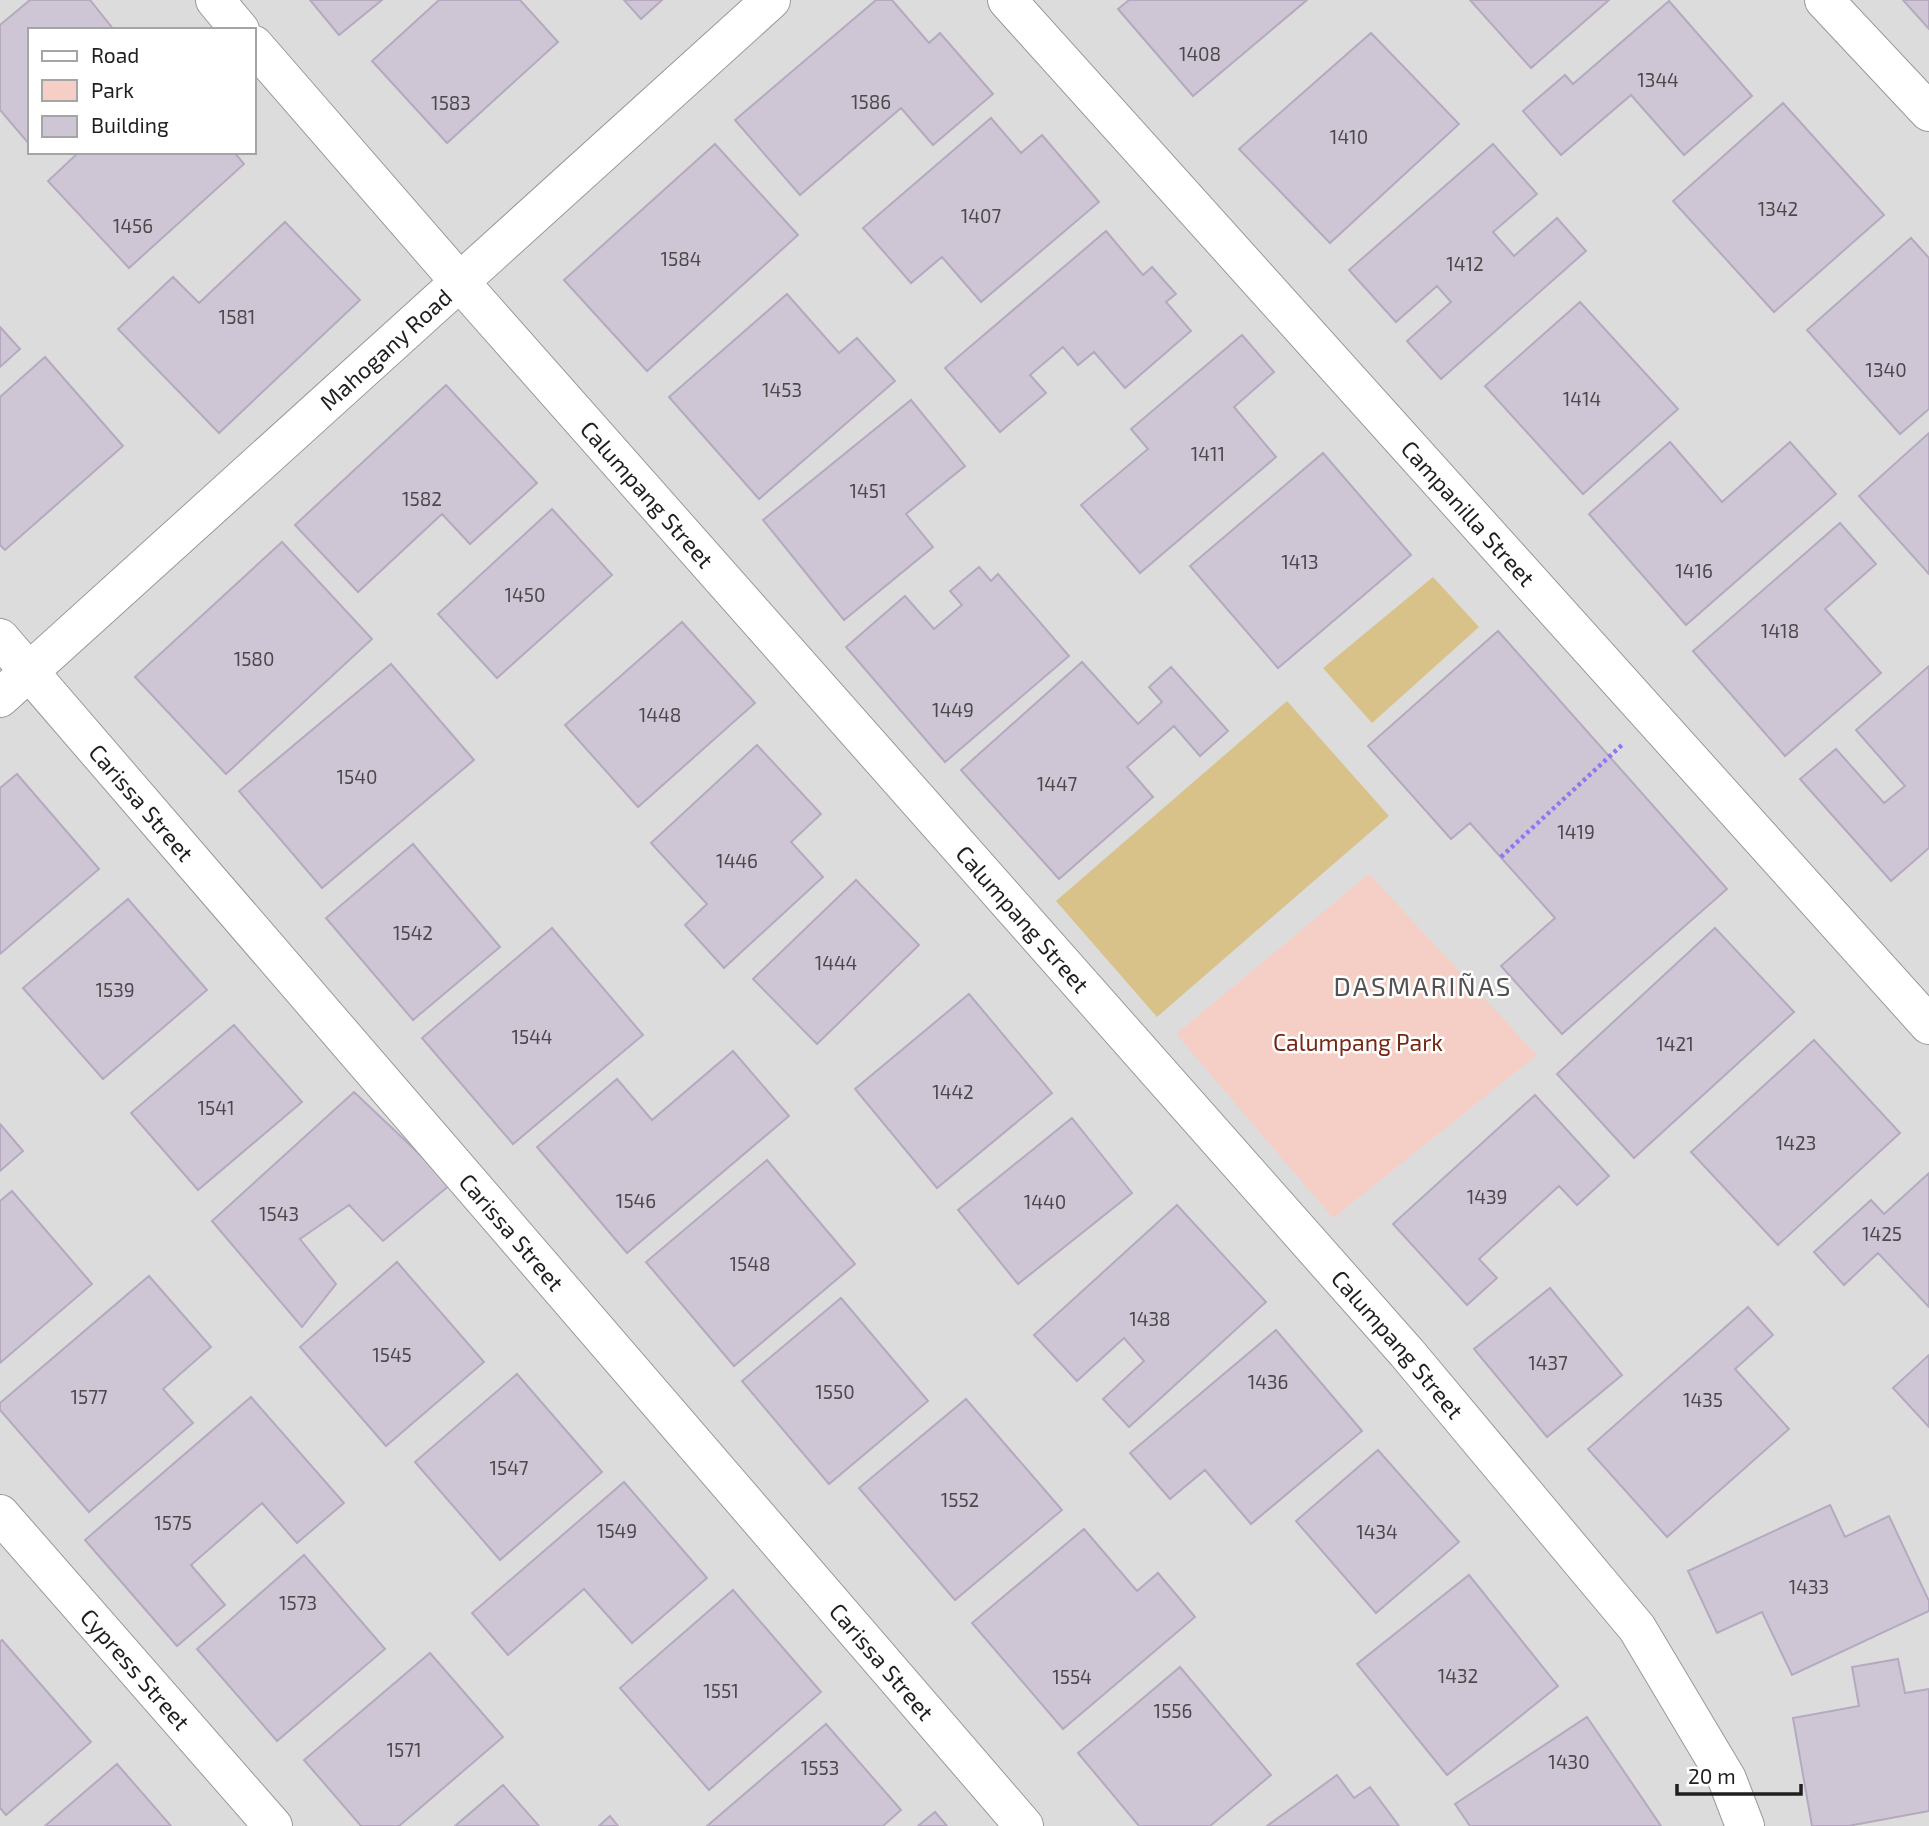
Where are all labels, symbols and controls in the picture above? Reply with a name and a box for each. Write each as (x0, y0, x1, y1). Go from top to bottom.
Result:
legend (28, 28, 256, 154)
text: Road (91, 42, 139, 67)
house number: 1408 (1179, 42, 1221, 65)
house number: 1344 (1637, 68, 1679, 91)
text: Park (91, 77, 134, 102)
house number: 1586 (851, 90, 891, 113)
house number: 1583 (431, 91, 471, 114)
text: Building (91, 112, 169, 137)
house number: 1410 (1330, 125, 1368, 148)
house number: 1342 (1758, 197, 1798, 220)
house number: 1407 (961, 204, 1001, 227)
house number: 1456 (113, 214, 153, 237)
house number: 1584 (661, 247, 701, 270)
house number: 1412 (1446, 252, 1484, 275)
street label: Mahogany Road (314, 282, 457, 416)
house number: 1581 (219, 305, 255, 328)
house number: 1340 (1865, 358, 1907, 381)
house number: 1453 (762, 378, 802, 401)
house number: 1414 (1563, 387, 1601, 410)
street label: Calumpang Street (575, 415, 720, 574)
street label: Campanilla Street (1396, 434, 1541, 592)
house number: 1411 (1191, 442, 1225, 465)
house number: 1451 (850, 479, 887, 502)
house number: 1582 (402, 487, 442, 510)
house number: 1413 (1281, 550, 1319, 573)
house number: 1416 (1675, 559, 1713, 582)
house number: 1450 (505, 583, 545, 606)
house number: 1418 (1761, 619, 1799, 642)
house number: 1580 (234, 647, 274, 670)
house number: 1449 (932, 698, 974, 721)
house number: 1448 (639, 703, 681, 726)
street label: Carissa Street (83, 738, 200, 867)
house number: 1540 (337, 765, 377, 788)
house number: 1447 (1037, 772, 1078, 795)
house number: 1419 (1557, 820, 1595, 843)
street label: Calumpang Street (951, 839, 1096, 998)
house number: 1446 (716, 849, 758, 872)
house number: 1542 (393, 921, 433, 944)
house number: 1444 (815, 951, 857, 974)
district label: DASMARIÑAS (1334, 970, 1512, 1001)
house number: 1539 (95, 978, 135, 1001)
house number: 1544 (511, 1025, 553, 1048)
park label: Calumpang Park (1273, 1028, 1443, 1056)
house number: 1421 (1656, 1032, 1694, 1055)
house number: 1442 (932, 1080, 974, 1103)
house number: 1541 (198, 1096, 235, 1119)
house number: 1423 (1776, 1131, 1816, 1154)
street label: Carissa Street (454, 1167, 570, 1296)
house number: 1439 (1467, 1185, 1507, 1208)
house number: 1546 (616, 1189, 656, 1212)
house number: 1440 (1024, 1190, 1066, 1213)
house number: 1543 (259, 1202, 299, 1225)
house number: 1425 (1862, 1222, 1902, 1245)
house number: 1548 (730, 1252, 770, 1275)
street label: Calumpang Street (1326, 1264, 1470, 1424)
house number: 1438 (1129, 1307, 1171, 1330)
house number: 1545 (372, 1343, 412, 1366)
house number: 1437 (1528, 1351, 1568, 1374)
house number: 1436 (1248, 1370, 1288, 1393)
house number: 1550 (815, 1380, 855, 1403)
house number: 1577 (70, 1385, 108, 1408)
house number: 1435 (1683, 1388, 1723, 1411)
house number: 1547 (489, 1456, 529, 1479)
house number: 1552 (941, 1488, 979, 1511)
house number: 1575 (154, 1511, 192, 1534)
house number: 1549 (597, 1519, 637, 1542)
house number: 1434 (1356, 1520, 1398, 1543)
house number: 1433 (1789, 1575, 1829, 1598)
house number: 1573 (279, 1591, 317, 1614)
street label: Carissa Street (824, 1597, 940, 1726)
street label: Cypress Street (75, 1603, 196, 1736)
house number: 1432 (1438, 1664, 1478, 1687)
house number: 1554 (1052, 1665, 1092, 1688)
house number: 1551 (703, 1679, 739, 1702)
house number: 1556 (1154, 1699, 1192, 1722)
house number: 1571 (386, 1738, 422, 1761)
house number: 1430 (1548, 1750, 1590, 1773)
scale bar (1677, 1752, 1801, 1796)
house number: 1553 (801, 1756, 839, 1779)
text: 20 m (1688, 1763, 1736, 1788)

